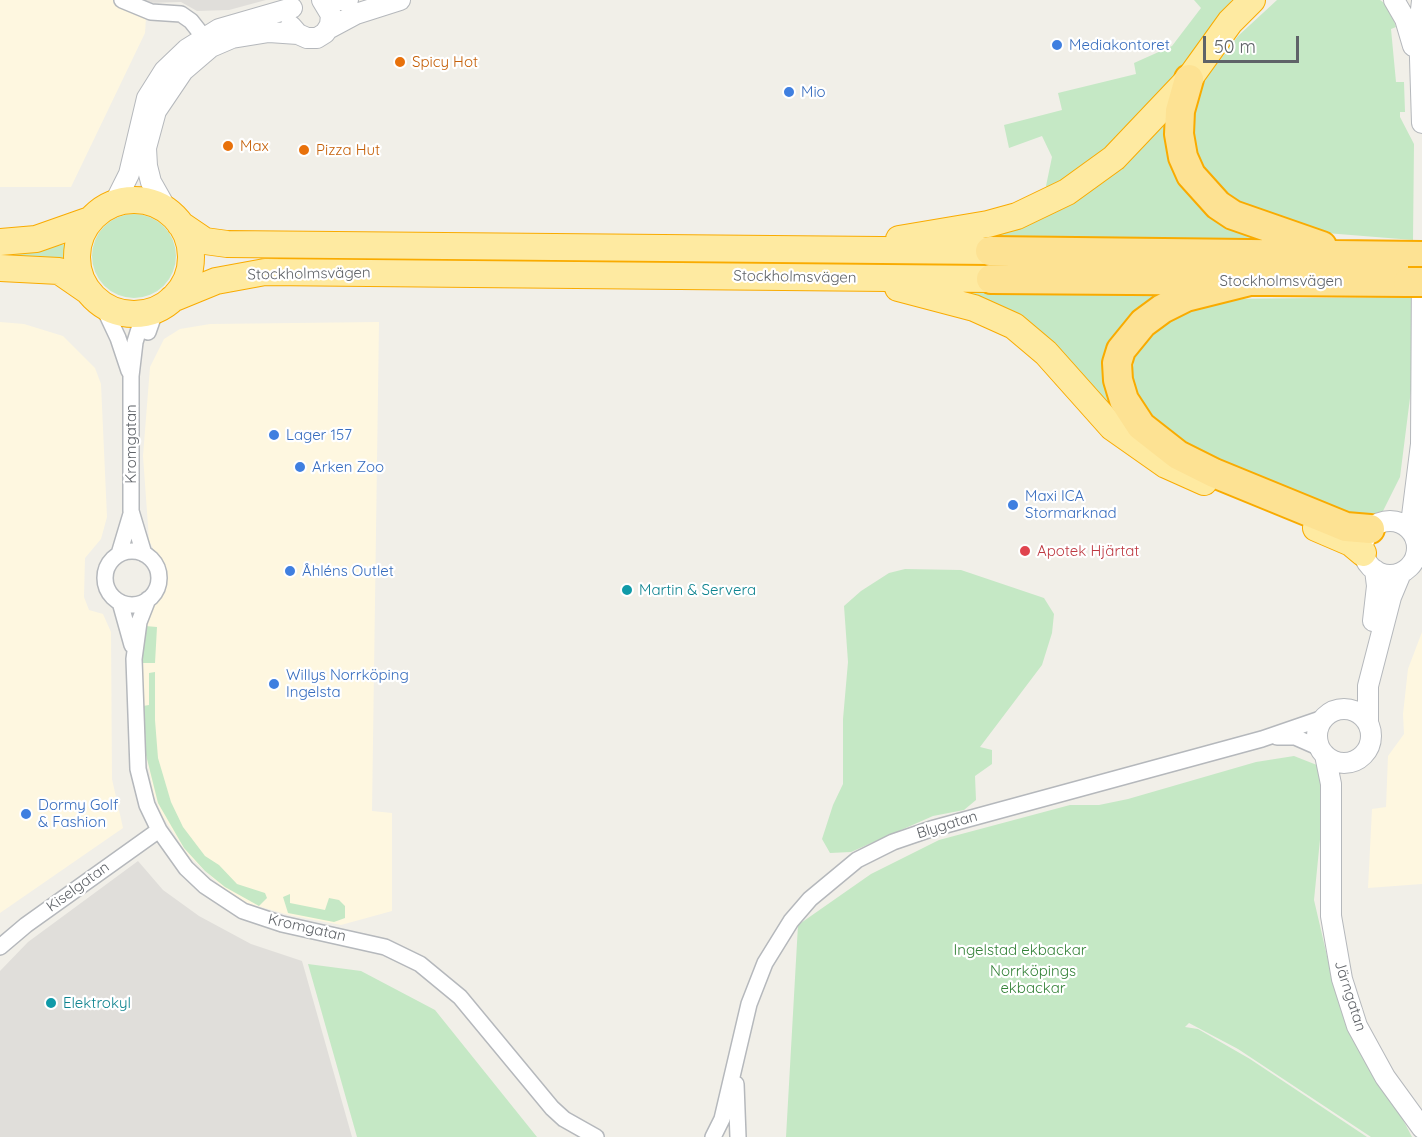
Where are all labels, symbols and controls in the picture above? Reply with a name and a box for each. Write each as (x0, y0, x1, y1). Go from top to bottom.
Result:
scale bar (1206, 24, 1302, 62)
text: 50 m (1214, 35, 1256, 58)
place label: Mediakontoret (1069, 36, 1170, 54)
marker: Mediakontoret (1050, 38, 1064, 52)
place label: Spicy Hot (412, 53, 478, 71)
marker: Spicy Hot (393, 55, 407, 69)
place label: Mio (801, 83, 826, 101)
marker: Mio (782, 85, 796, 99)
place label: Max (240, 137, 269, 155)
marker: Max (221, 139, 235, 153)
place label: Pizza Hut (316, 141, 380, 159)
marker: Pizza Hut (297, 143, 311, 157)
street label: Stockholmsvägen (247, 264, 371, 284)
street label: Stockholmsvägen (733, 267, 857, 287)
street label: Stockholmsvägen (1219, 272, 1343, 290)
street label: Kromgatan (122, 404, 140, 484)
place label: Lager 157 (286, 426, 352, 444)
marker: Lager 157 (267, 428, 281, 442)
place label: Arken Zoo (312, 458, 384, 476)
marker: Arken Zoo (293, 460, 307, 474)
place label: Maxi ICA Stormarknad (1025, 487, 1117, 522)
marker: Maxi ICA Stormarknad (1006, 498, 1020, 512)
place label: Apotek Hjärtat (1037, 542, 1139, 560)
marker: Apotek Hjärtat (1018, 544, 1032, 558)
place label: Åhléns Outlet (302, 562, 394, 580)
marker: Åhléns Outlet (283, 564, 297, 578)
place label: Martin & Servera (639, 581, 756, 599)
marker: Martin & Servera (620, 583, 634, 597)
place label: Willys Norrköping Ingelsta (286, 666, 409, 701)
marker: Willys Norrköping Ingelsta (267, 677, 281, 691)
place label: Dormy Golf & Fashion (38, 796, 118, 831)
marker: Dormy Golf & Fashion (19, 807, 33, 821)
street label: Blygatan (915, 807, 979, 843)
street label: Kiselgatan (43, 858, 113, 916)
street label: Kromgatan (266, 910, 348, 946)
park label: Ingelstad ekbackar (953, 941, 1087, 959)
street label: Järngatan (1330, 958, 1370, 1034)
park label: Norrköpings ekbackar (990, 962, 1076, 997)
place label: Elektrokyl (63, 994, 131, 1012)
marker: Elektrokyl (44, 996, 58, 1010)

